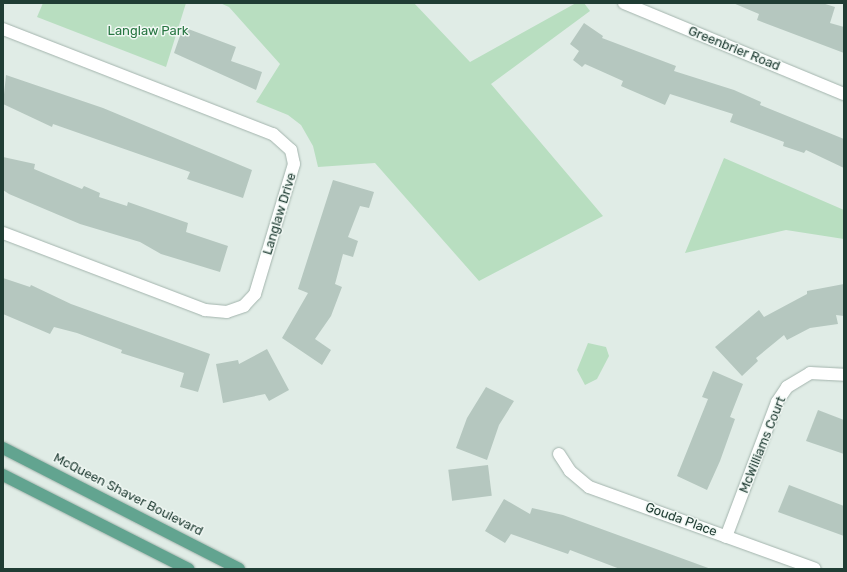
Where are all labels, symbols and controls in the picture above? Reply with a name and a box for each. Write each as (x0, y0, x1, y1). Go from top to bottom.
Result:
park label: Langlaw Park (107, 23, 189, 39)
street label: Greenbrier Road (686, 23, 782, 75)
street label: Langlaw Drive (260, 171, 300, 257)
street label: McWilliams Court (736, 394, 790, 496)
street label: McQueen Shaver Boulevard (51, 450, 205, 540)
street label: Gouda Place (643, 500, 719, 540)

